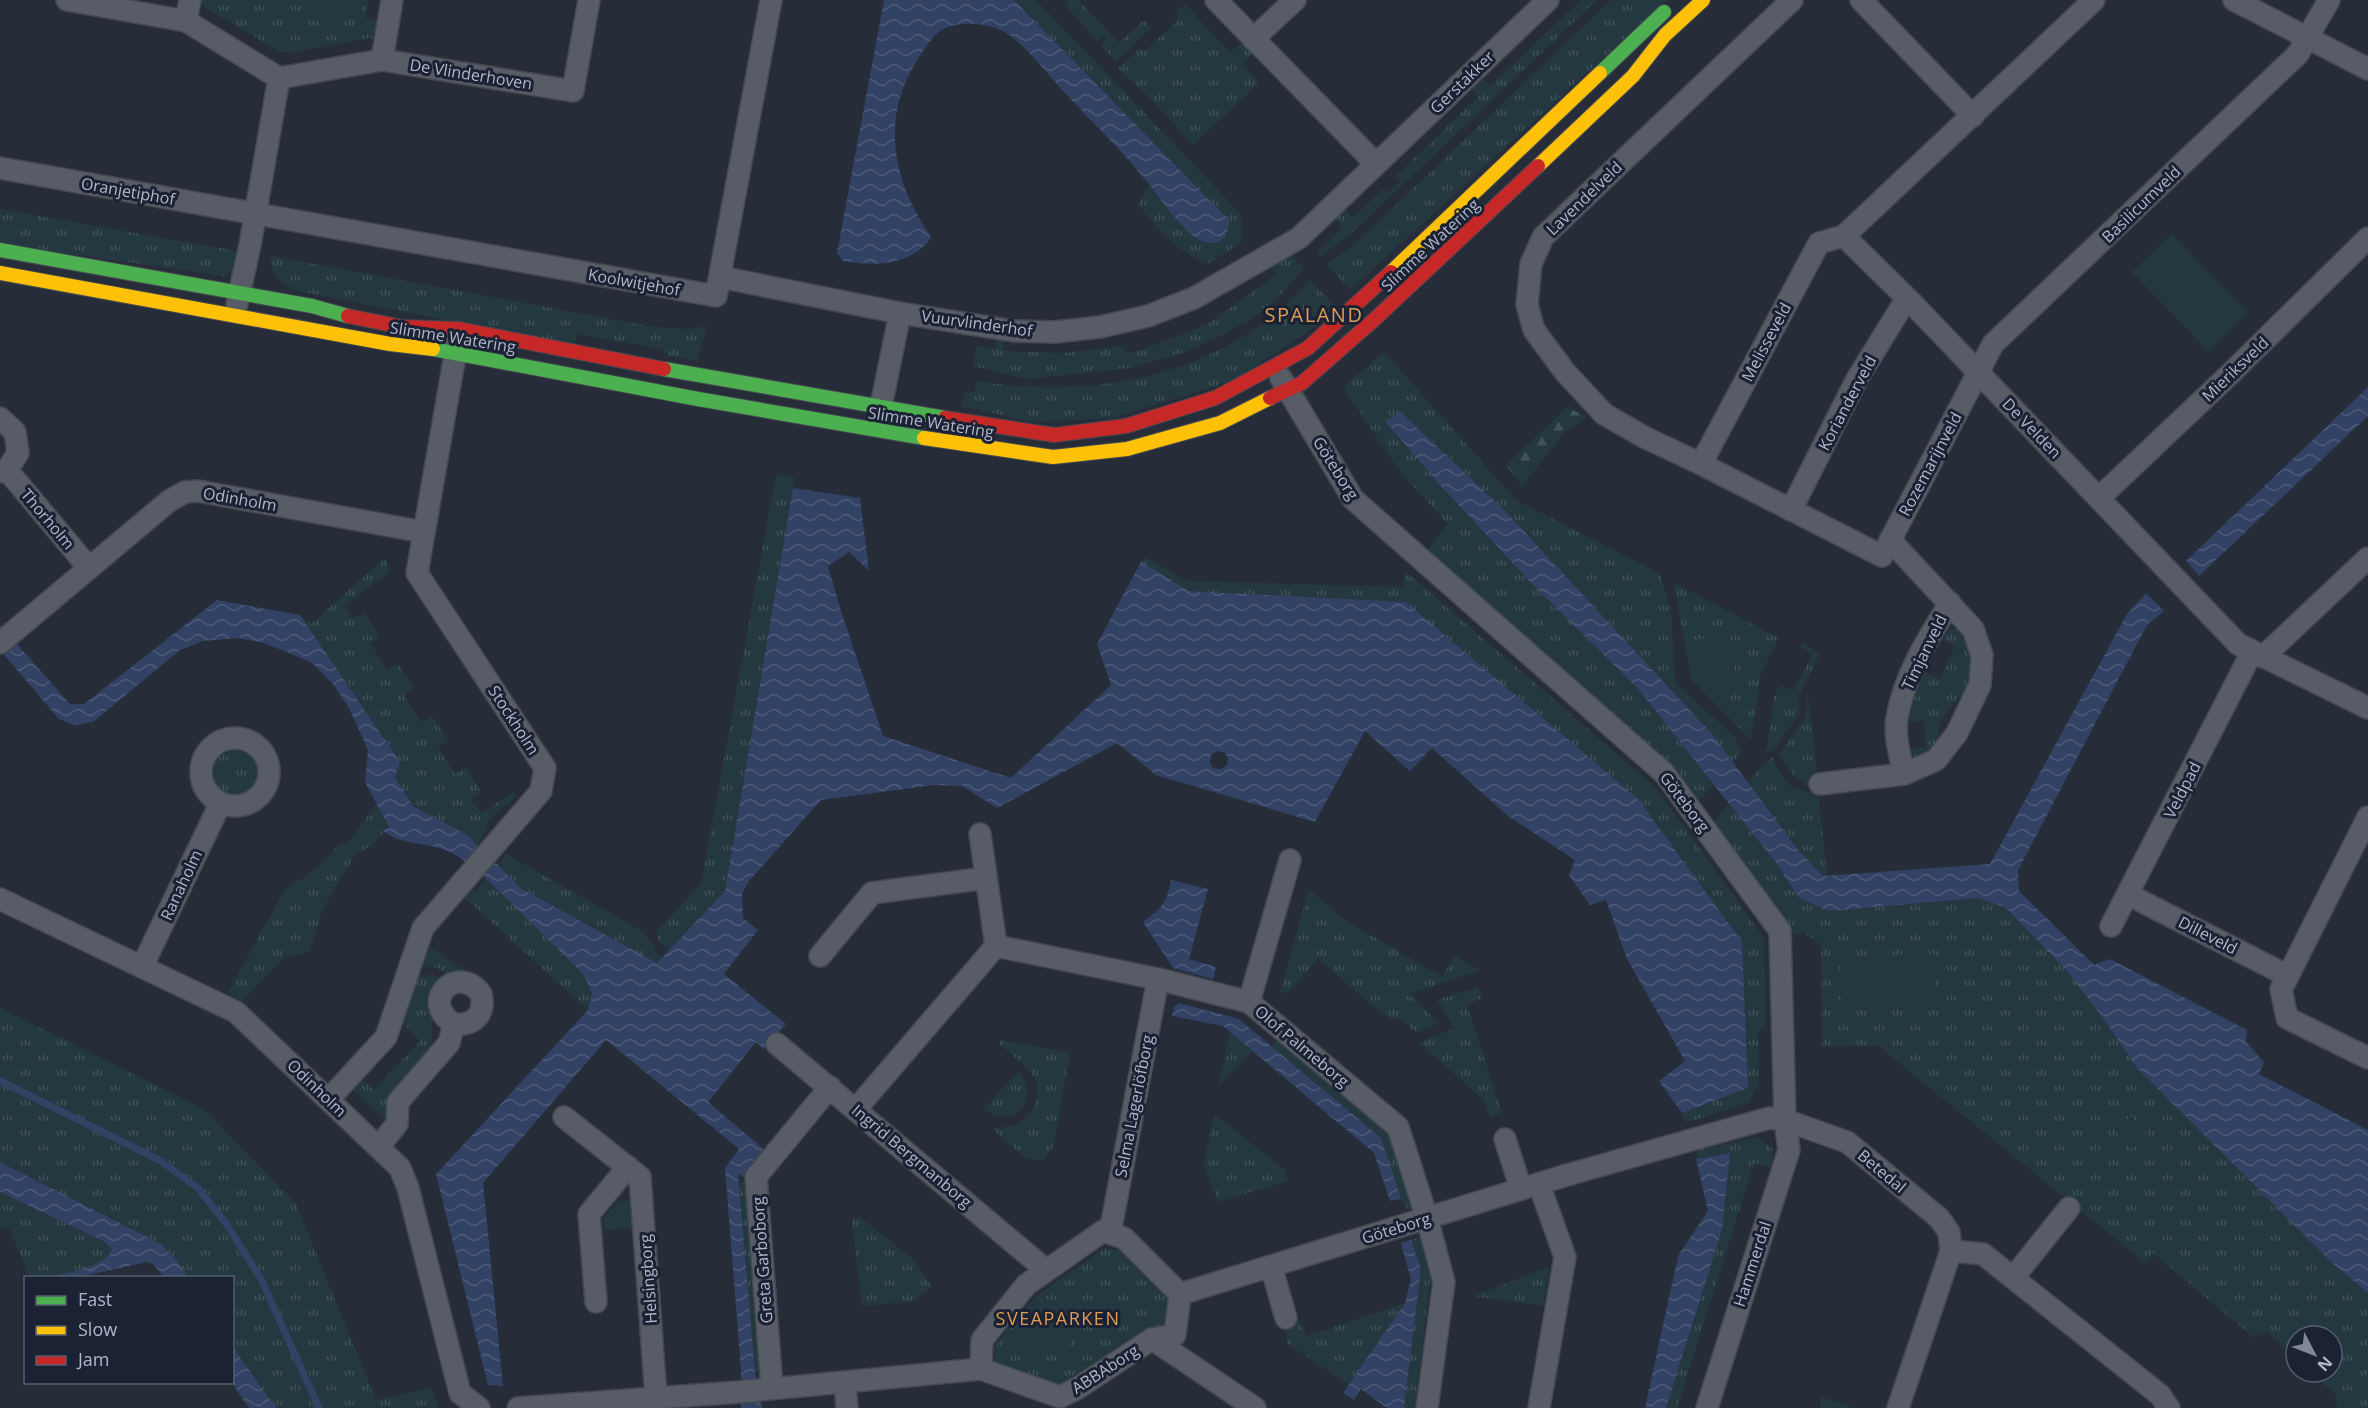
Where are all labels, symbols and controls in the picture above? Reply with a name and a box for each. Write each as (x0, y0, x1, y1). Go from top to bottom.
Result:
street label: Gerstakker (1425, 45, 1499, 118)
street label: De Vlinderhoven (408, 53, 534, 95)
street label: Lavendelveld (1541, 156, 1627, 240)
street label: Basilicumveld (2097, 161, 2185, 247)
street label: Oranjetiphof (79, 172, 178, 210)
street label: Slimme Watering (1376, 193, 1484, 296)
street label: Koolwitjehof (586, 263, 683, 301)
street label: Melisseveld (1736, 299, 1796, 385)
district label: SPALAND (1265, 301, 1363, 328)
street label: Vuurvlinderhof (920, 304, 1035, 342)
street label: Slimme Watering (389, 316, 518, 358)
street label: Mieriksveld (2197, 332, 2273, 406)
street label: Korianderveld (1813, 352, 1881, 454)
street label: De Velden (1998, 393, 2066, 463)
street label: Slimme Watering (867, 401, 996, 443)
street label: Rozemarijnveld (1893, 408, 1967, 520)
street label: Göteborg (1308, 432, 1364, 504)
street label: Odinholm (201, 482, 279, 516)
street label: Thorholm (16, 484, 80, 554)
street label: Timjanveld (1896, 611, 1952, 693)
street label: Stockholm (483, 681, 545, 759)
street label: Veldpad (2158, 758, 2206, 822)
street label: Göteborg (1655, 767, 1715, 837)
street label: Ranaholm (155, 846, 207, 924)
street label: Dilleveld (2175, 911, 2241, 959)
street label: Olof Palmeborg (1250, 1000, 1354, 1092)
street label: Selma Lagerlöfborg (1109, 1033, 1159, 1179)
street label: Odinholm (283, 1054, 351, 1122)
street label: Ingrid Bergmanborg (847, 1099, 977, 1213)
street label: Betedal (1853, 1144, 1911, 1198)
street label: Greta Garboborg (747, 1196, 777, 1324)
street label: Göteborg (1359, 1207, 1433, 1249)
street label: Hammerdal (1728, 1218, 1776, 1310)
street label: Helsingborg (634, 1233, 662, 1324)
legend (24, 1276, 234, 1384)
text: Fast (78, 1287, 112, 1311)
district label: SVEAPARKEN (996, 1306, 1120, 1330)
text: Slow (78, 1317, 117, 1341)
north arrow (2284, 1324, 2344, 1384)
street label: ABBAborg (1067, 1339, 1143, 1399)
text: Jam (76, 1347, 110, 1371)
text: N (2313, 1352, 2338, 1376)

